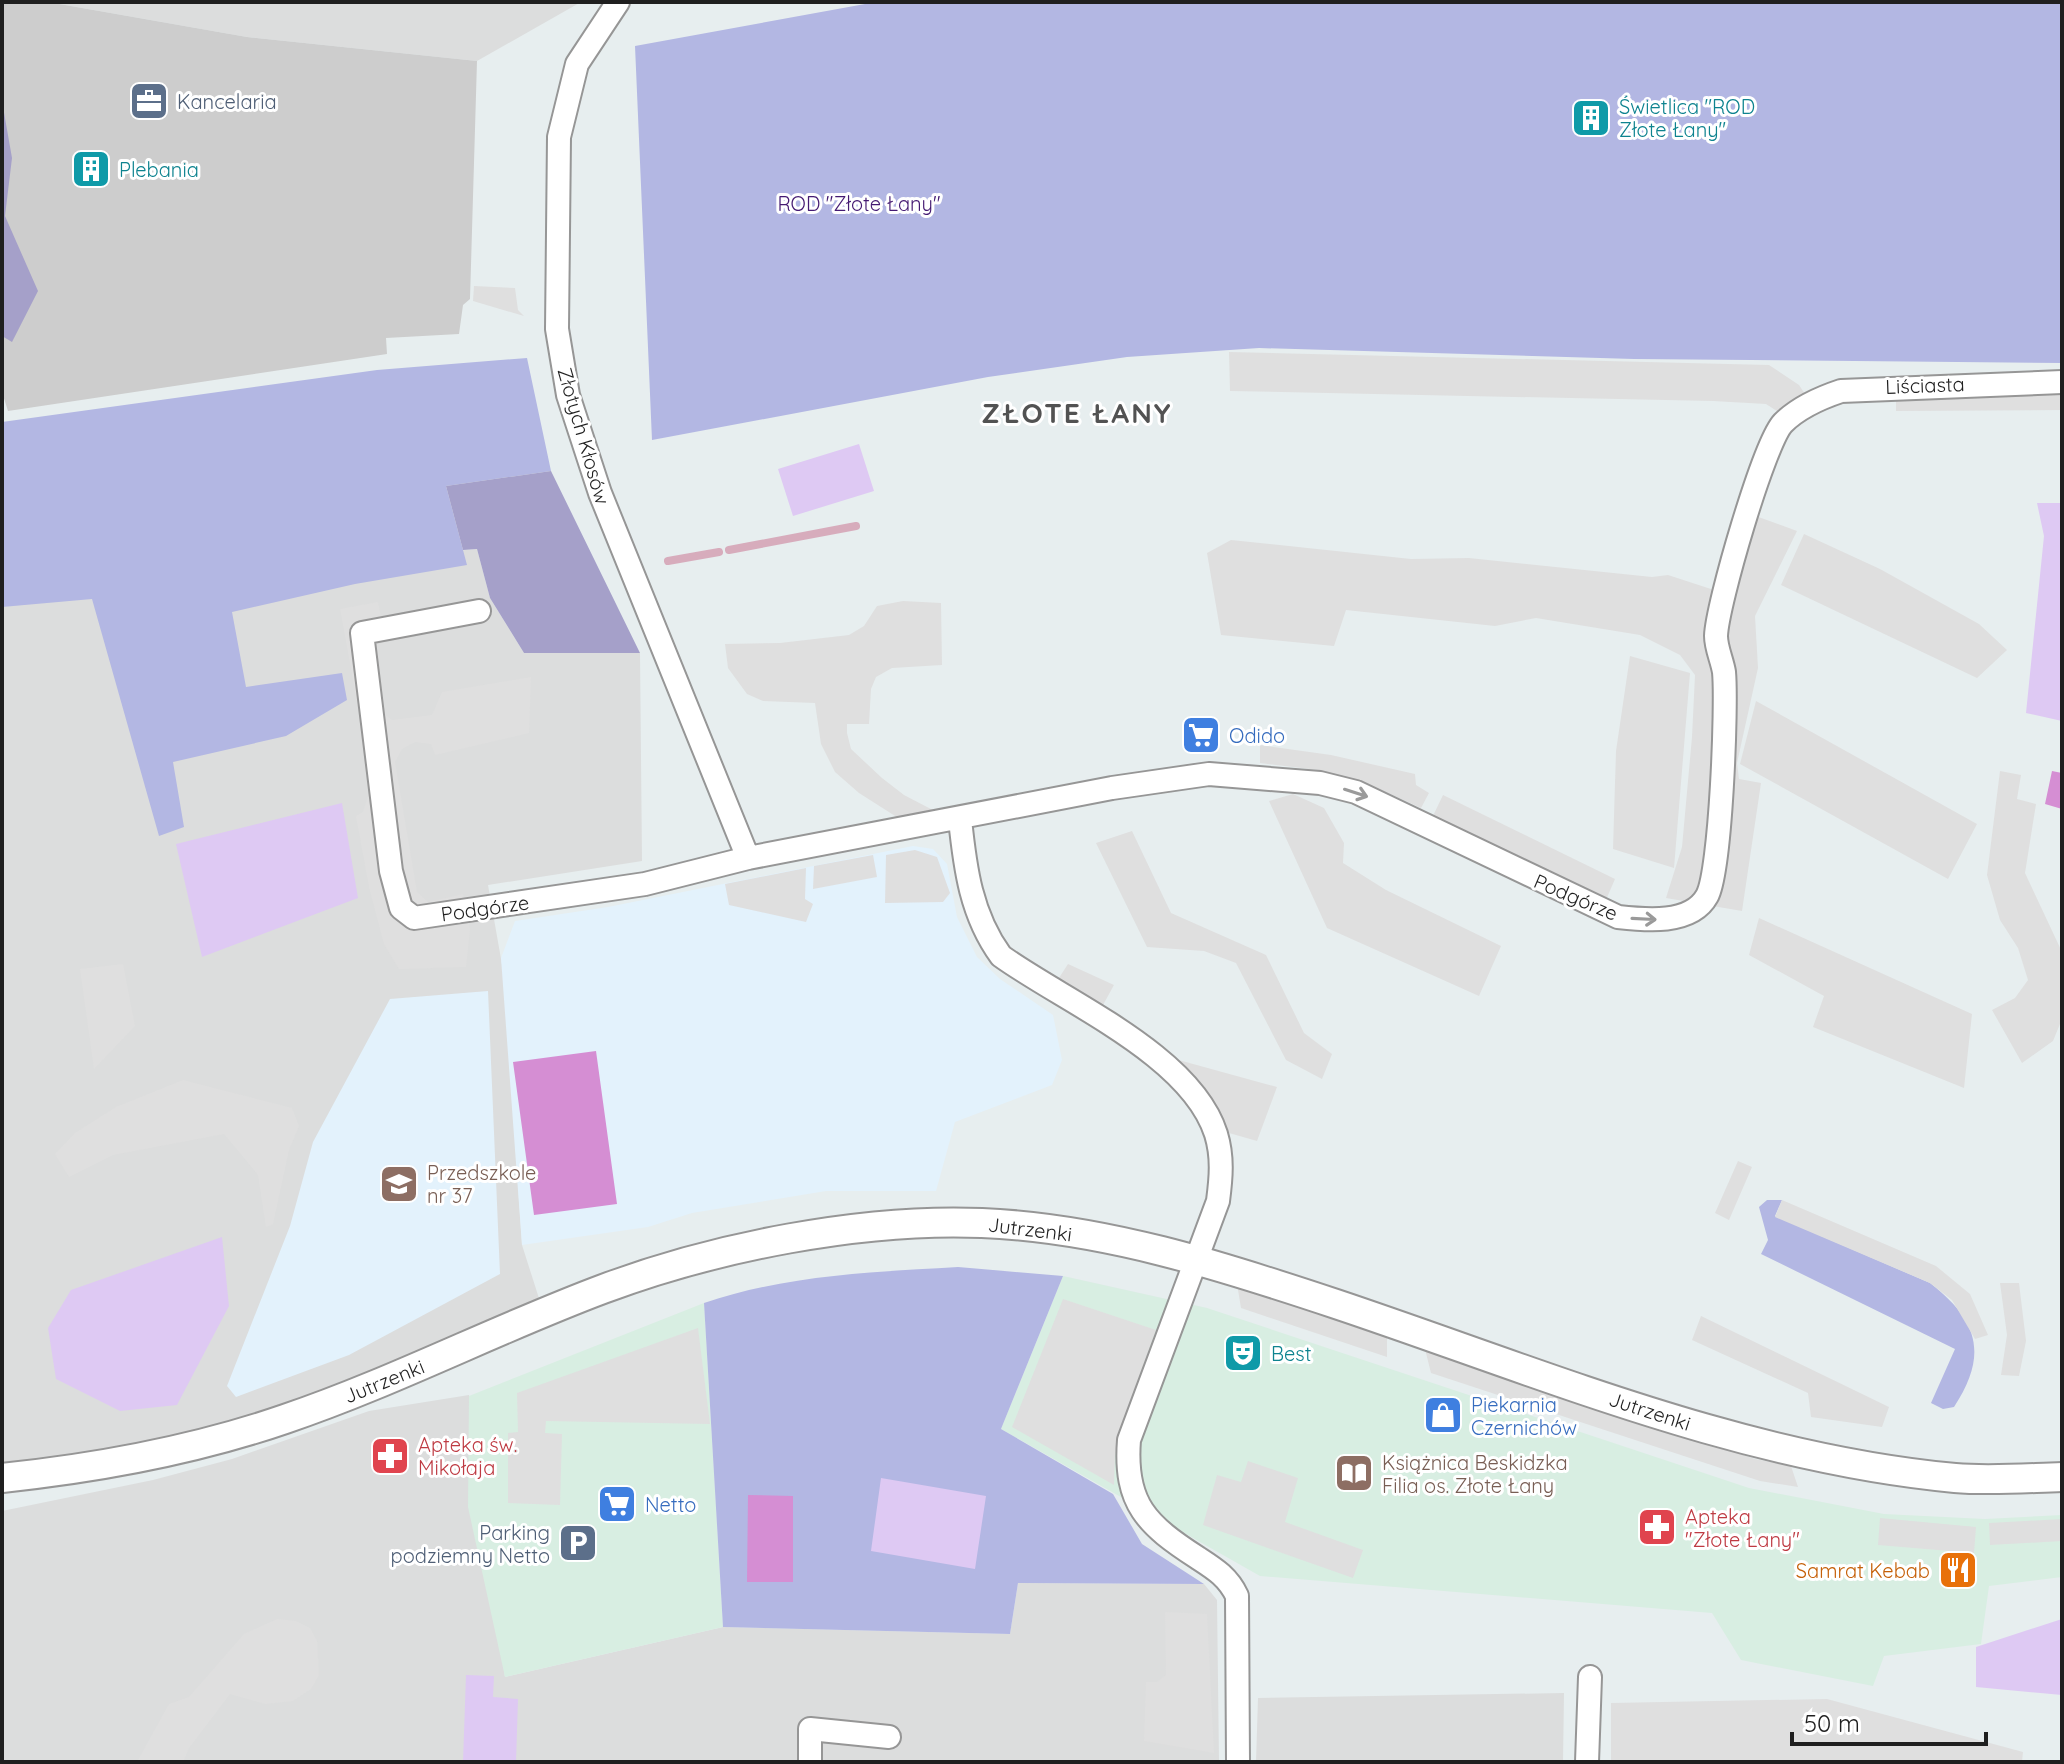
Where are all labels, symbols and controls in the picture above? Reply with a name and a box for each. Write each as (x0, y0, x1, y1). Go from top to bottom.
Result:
office icon: Kancelaria (128, 80, 170, 122)
place label: Kancelaria (177, 89, 277, 114)
place label: Świetlica "ROD Złote Łany" (1619, 94, 1755, 142)
building icon: Świetlica "ROD Złote Łany" (1570, 97, 1612, 139)
building icon: Plebania (70, 148, 112, 190)
place label: Plebania (119, 157, 199, 182)
park label: ROD "Złote Łany" (777, 191, 941, 216)
street label: Złotych Kłosów (552, 365, 616, 507)
street label: Liściasta (1885, 371, 1965, 399)
district label: ZŁOTE ŁANY (982, 395, 1172, 430)
supermarket icon: Odido (1180, 714, 1222, 756)
place label: Odido (1229, 723, 1285, 748)
one-way arrow (1343, 787, 1368, 802)
street label: Podgórze (1530, 868, 1622, 926)
street label: Podgórze (439, 889, 531, 927)
one-way arrow (1630, 911, 1657, 926)
place label: Przedszkole nr 37 (427, 1160, 536, 1208)
school or university icon: Przedszkole nr 37 (378, 1163, 420, 1205)
street label: Jutrzenki (987, 1211, 1073, 1247)
theatre icon: Best (1222, 1332, 1264, 1374)
place label: Best (1271, 1341, 1312, 1366)
street label: Jutrzenki (340, 1354, 428, 1408)
street label: Jutrzenki (1606, 1386, 1694, 1436)
place label: Piekarnia Czernichów (1471, 1392, 1577, 1440)
shop icon: Piekarnia Czernichów (1422, 1394, 1464, 1436)
place label: Apteka św. Mikołaja (418, 1432, 517, 1480)
pharmacy icon: Apteka św. Mikołaja (369, 1435, 411, 1477)
place label: Książnica Beskidzka Filia os. Złote Łany (1382, 1450, 1568, 1498)
library icon: Książnica Beskidzka Filia os. Złote Łany (1333, 1452, 1375, 1494)
supermarket icon: Netto (596, 1483, 638, 1525)
place label: Netto (645, 1492, 696, 1517)
place label: Apteka "Złote Łany" (1685, 1504, 1800, 1552)
pharmacy icon: Apteka "Złote Łany" (1636, 1506, 1678, 1548)
place label: Parking podziemny Netto (391, 1520, 550, 1568)
parking icon: Parking podziemny Netto (557, 1522, 599, 1564)
restaurant icon: Samrat Kebab (1937, 1549, 1979, 1591)
place label: Samrat Kebab (1796, 1558, 1930, 1583)
scale bar (1792, 1696, 1986, 1746)
text: 50 m (1804, 1708, 1860, 1738)

